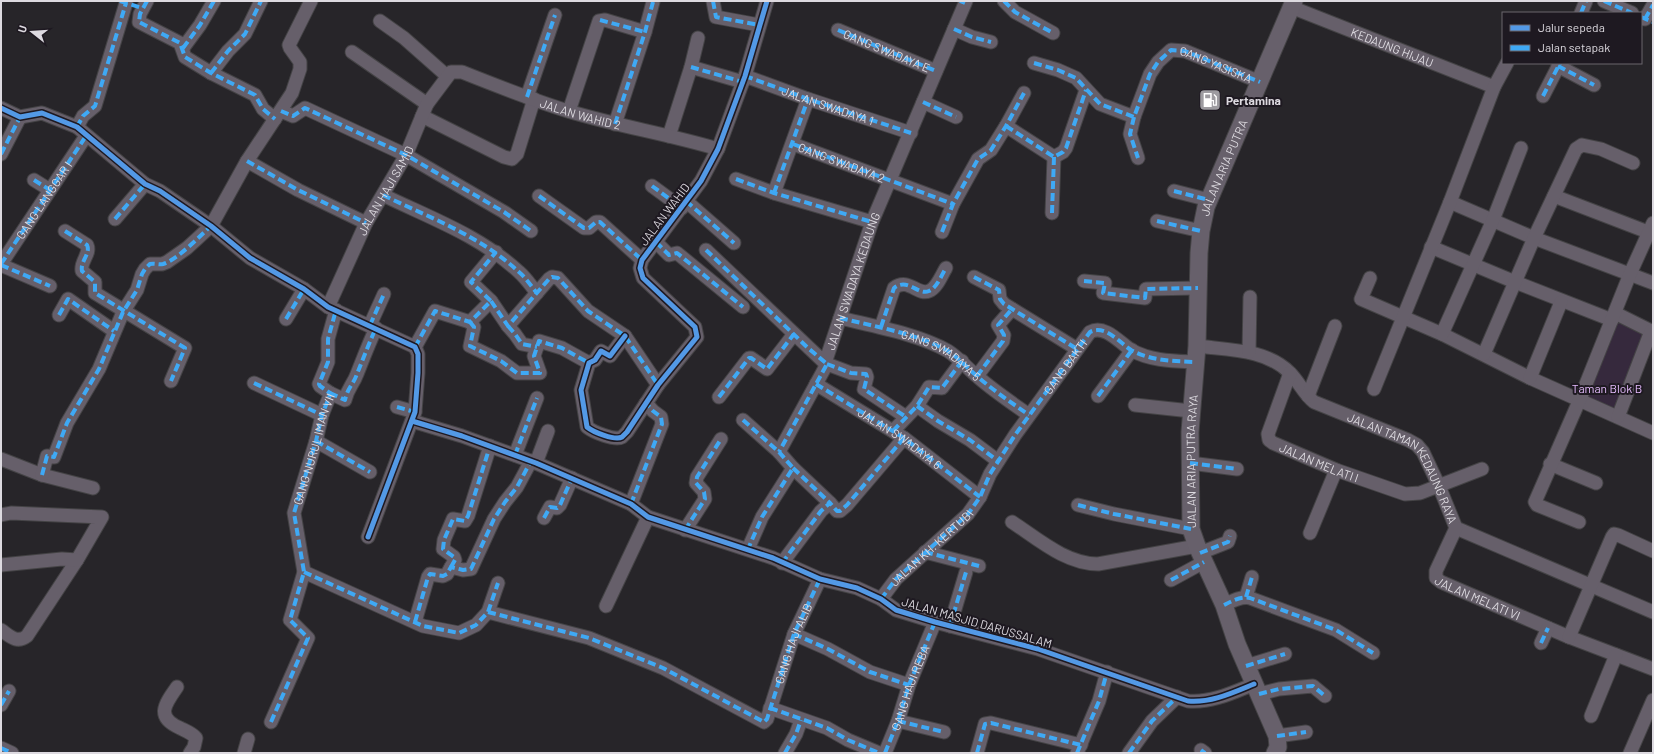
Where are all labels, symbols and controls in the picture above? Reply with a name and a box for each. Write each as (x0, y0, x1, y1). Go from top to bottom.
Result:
north arrow (12, 12, 52, 52)
legend (1502, 12, 1642, 64)
text: Jalur sepeda (1538, 20, 1605, 34)
text: U (15, 24, 29, 34)
street label: KEDAUNG HIJAU (1349, 24, 1436, 70)
street label: GANG SWADAYA E (842, 26, 932, 75)
text: Jalan setapak (1538, 40, 1610, 54)
street label: GANG YASISKA (1179, 44, 1254, 85)
street label: JALAN SWADAYA 1 (780, 83, 876, 127)
fuel station icon: Pertamina (1197, 87, 1223, 113)
place label: Pertamina (1226, 93, 1281, 107)
street label: JALAN WAHID 2 (538, 95, 622, 132)
street label: JALAN ARIA PUTRA (1197, 117, 1250, 217)
street label: GANG SWADAYA 2 (796, 140, 887, 185)
street label: JALAN HAJI SAMID (354, 144, 416, 237)
street label: GANG LANGGAR I (13, 158, 74, 241)
street label: JALAN WAHID (636, 180, 692, 248)
street label: JALAN SWADAYA KEDAUNG (823, 210, 882, 352)
street label: GANG SWADAYA 5 (900, 326, 984, 383)
street label: GANG BAKTI (1040, 336, 1090, 397)
park label: Taman Blok B (1572, 381, 1642, 395)
street label: GANG NURUL IMAN VII (290, 391, 337, 506)
street label: JALAN ARIA PUTRA RAYA (1183, 394, 1200, 528)
street label: JALAN SWADAYA 6 (856, 405, 945, 472)
street label: JALAN TAMAN KEDAUNG RAYA (1346, 409, 1460, 525)
street label: JALAN MELATI I (1277, 440, 1361, 484)
street label: JALAN KH. KERTUBI (886, 507, 976, 589)
street label: JALAN MELATI VI (1432, 573, 1523, 622)
street label: JALAN MASJID DARUSSALAM (900, 594, 1054, 650)
street label: GANG HAJI ALIB (772, 601, 815, 685)
street label: GANG HAJI REBA (888, 643, 932, 732)

